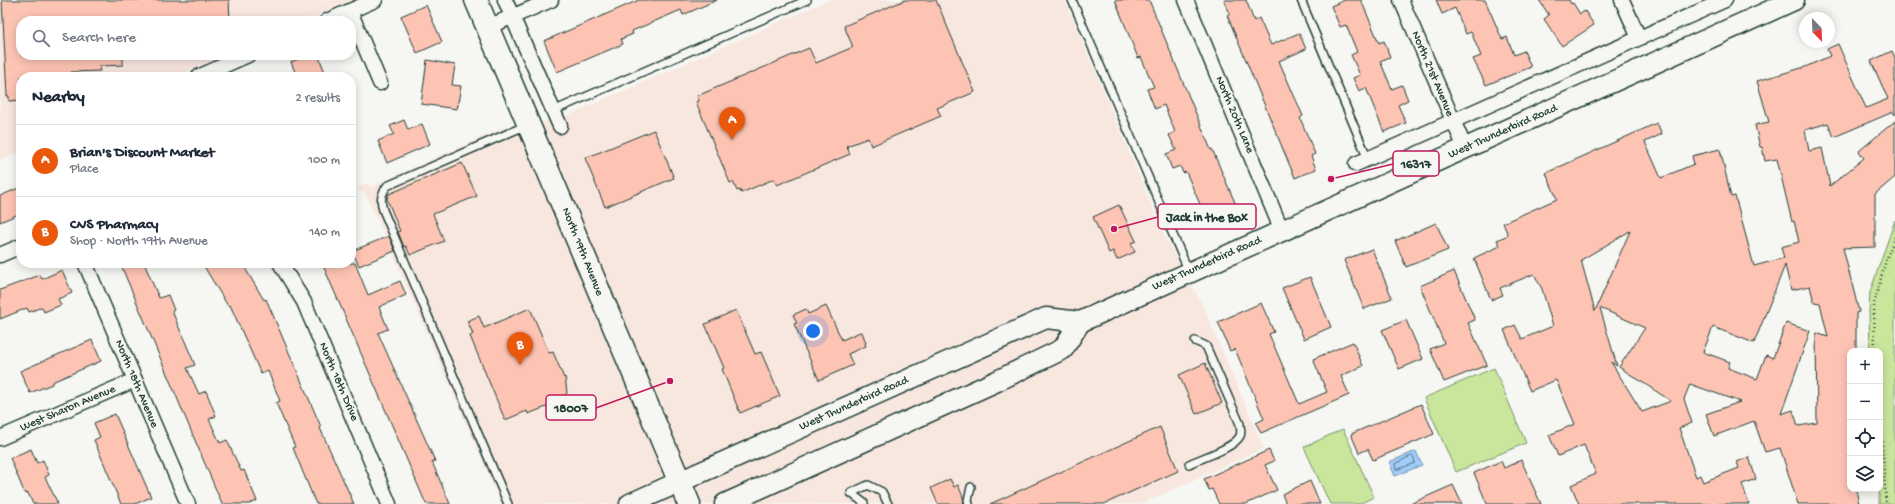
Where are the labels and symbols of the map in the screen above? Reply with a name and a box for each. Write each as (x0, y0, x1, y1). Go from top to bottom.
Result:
north arrow (1799, 12, 1835, 48)
street label: North 21st Avenue (1408, 29, 1457, 120)
street label: North 20th Lane (1211, 74, 1257, 156)
street label: West Thunderbird Road (1446, 101, 1560, 162)
pin: A (719, 107, 745, 140)
callout: 16317 (1393, 151, 1439, 176)
text: 16317 (1400, 158, 1433, 173)
callout: Jack in the Box (1158, 204, 1256, 229)
street label: North 19th Avenue (558, 206, 606, 299)
text: Jack in the Box (1165, 211, 1248, 226)
street label: West Thunderbird Road (1150, 233, 1264, 294)
your location (803, 321, 823, 341)
pin: B (507, 332, 533, 365)
street label: North 18th Avenue (111, 338, 161, 431)
street label: North 18th Drive (315, 340, 361, 424)
street label: West Thunderbird Road (797, 373, 911, 434)
street label: West Sharon Avenue (18, 382, 119, 435)
callout: 18007 (546, 395, 596, 420)
text: 18007 (553, 402, 589, 417)

